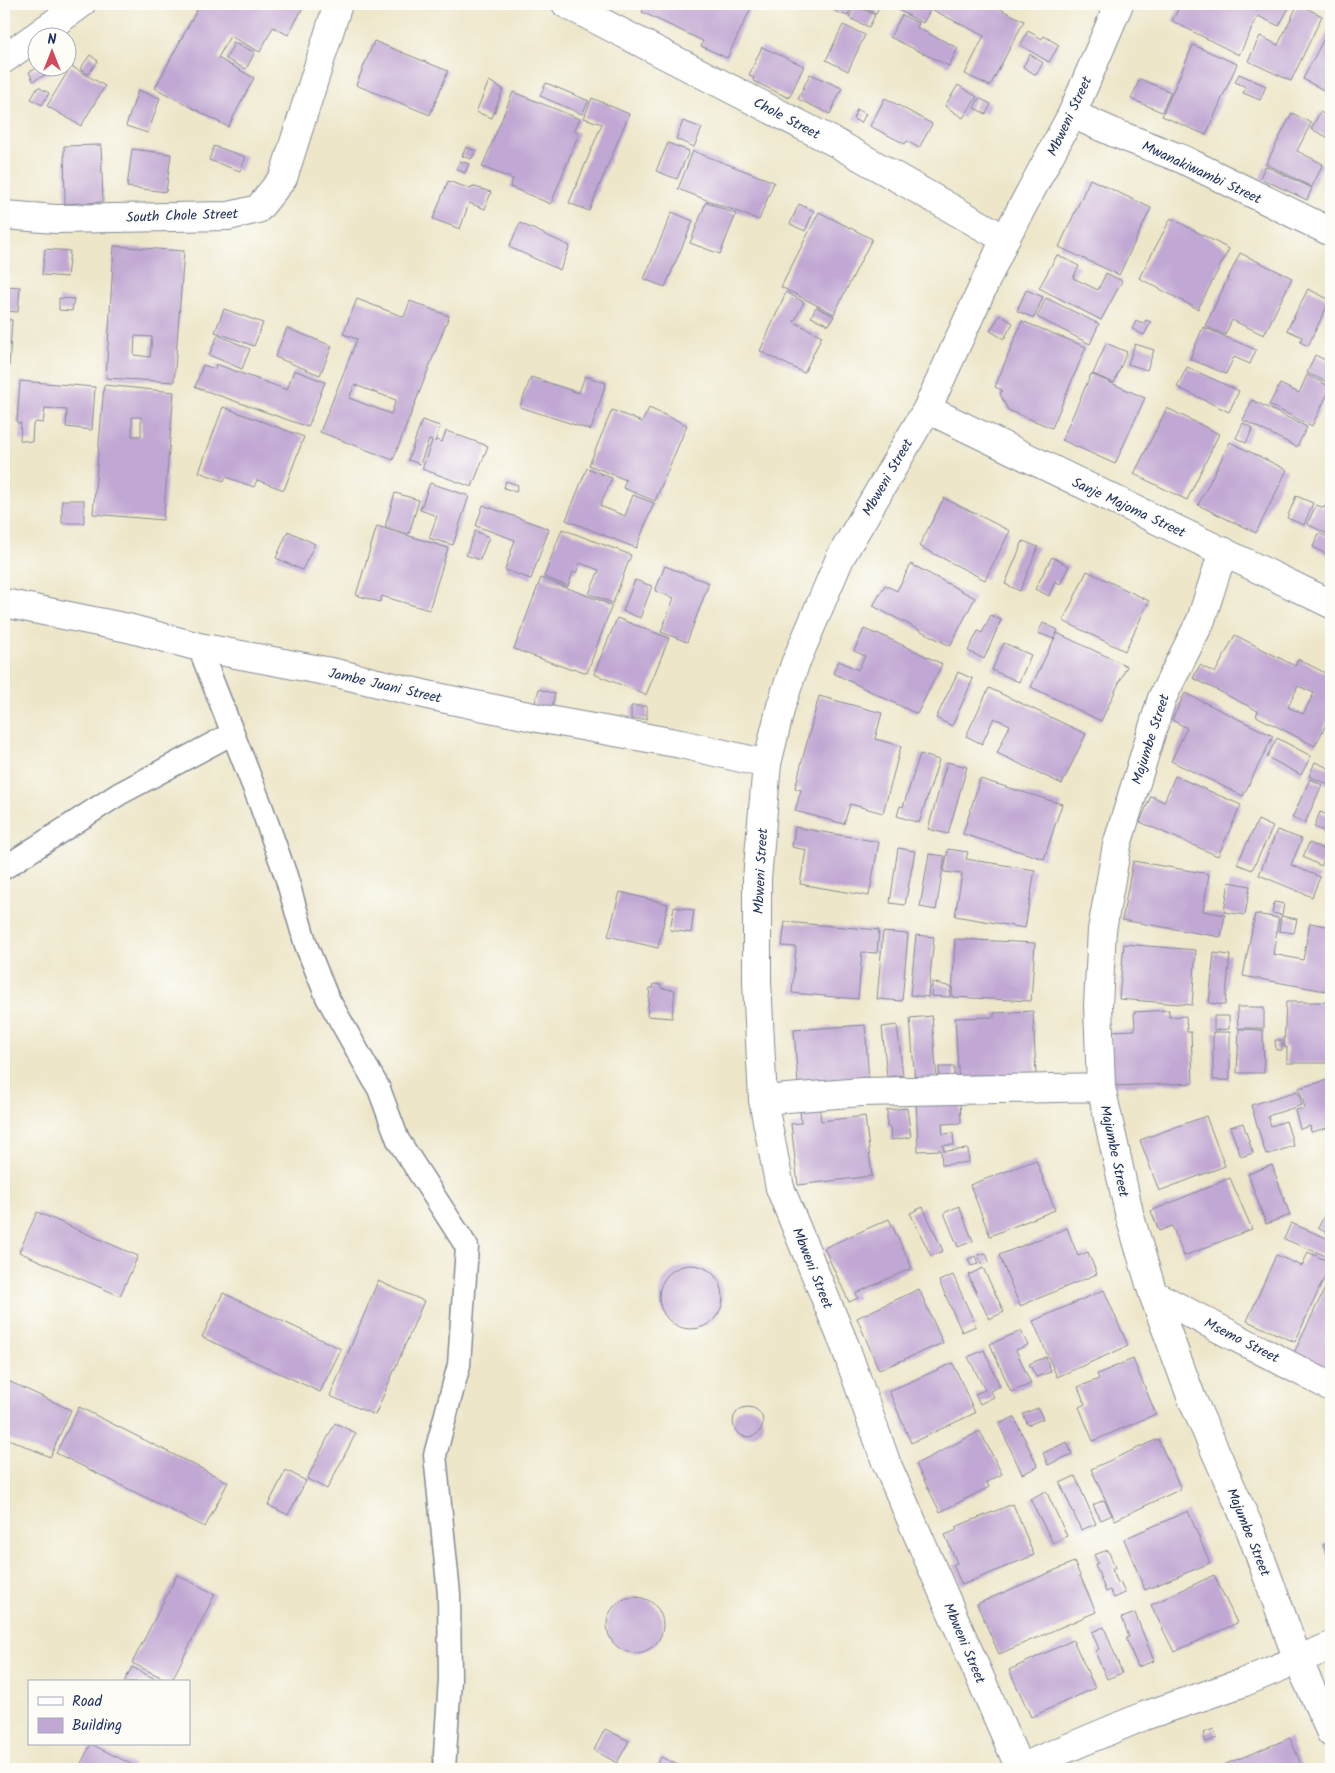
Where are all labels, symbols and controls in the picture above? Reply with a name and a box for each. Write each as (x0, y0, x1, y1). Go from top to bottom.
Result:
north arrow (28, 28, 78, 78)
text: N (48, 29, 57, 51)
street label: Mbweni Street (1042, 72, 1098, 160)
street label: Chole Street (749, 92, 824, 146)
street label: Mwanakiwambi Street (1138, 135, 1266, 211)
street label: South Chole Street (126, 203, 239, 229)
street label: Mbweni Street (857, 434, 919, 520)
street label: Sanje Majoma Street (1068, 472, 1190, 544)
street label: Jambe Juani Street (326, 662, 444, 710)
street label: Majumbe Street (1126, 691, 1176, 787)
street label: Mbweni Street (748, 827, 774, 915)
street label: Majumbe Street (1094, 1103, 1135, 1200)
street label: Mbweni Street (786, 1224, 839, 1313)
street label: Msemo Street (1200, 1312, 1284, 1370)
street label: Majumbe Street (1220, 1485, 1276, 1581)
street label: Mbweni Street (937, 1599, 991, 1688)
legend (28, 1680, 190, 1746)
text: Road (72, 1690, 103, 1714)
text: Building (72, 1714, 122, 1738)

